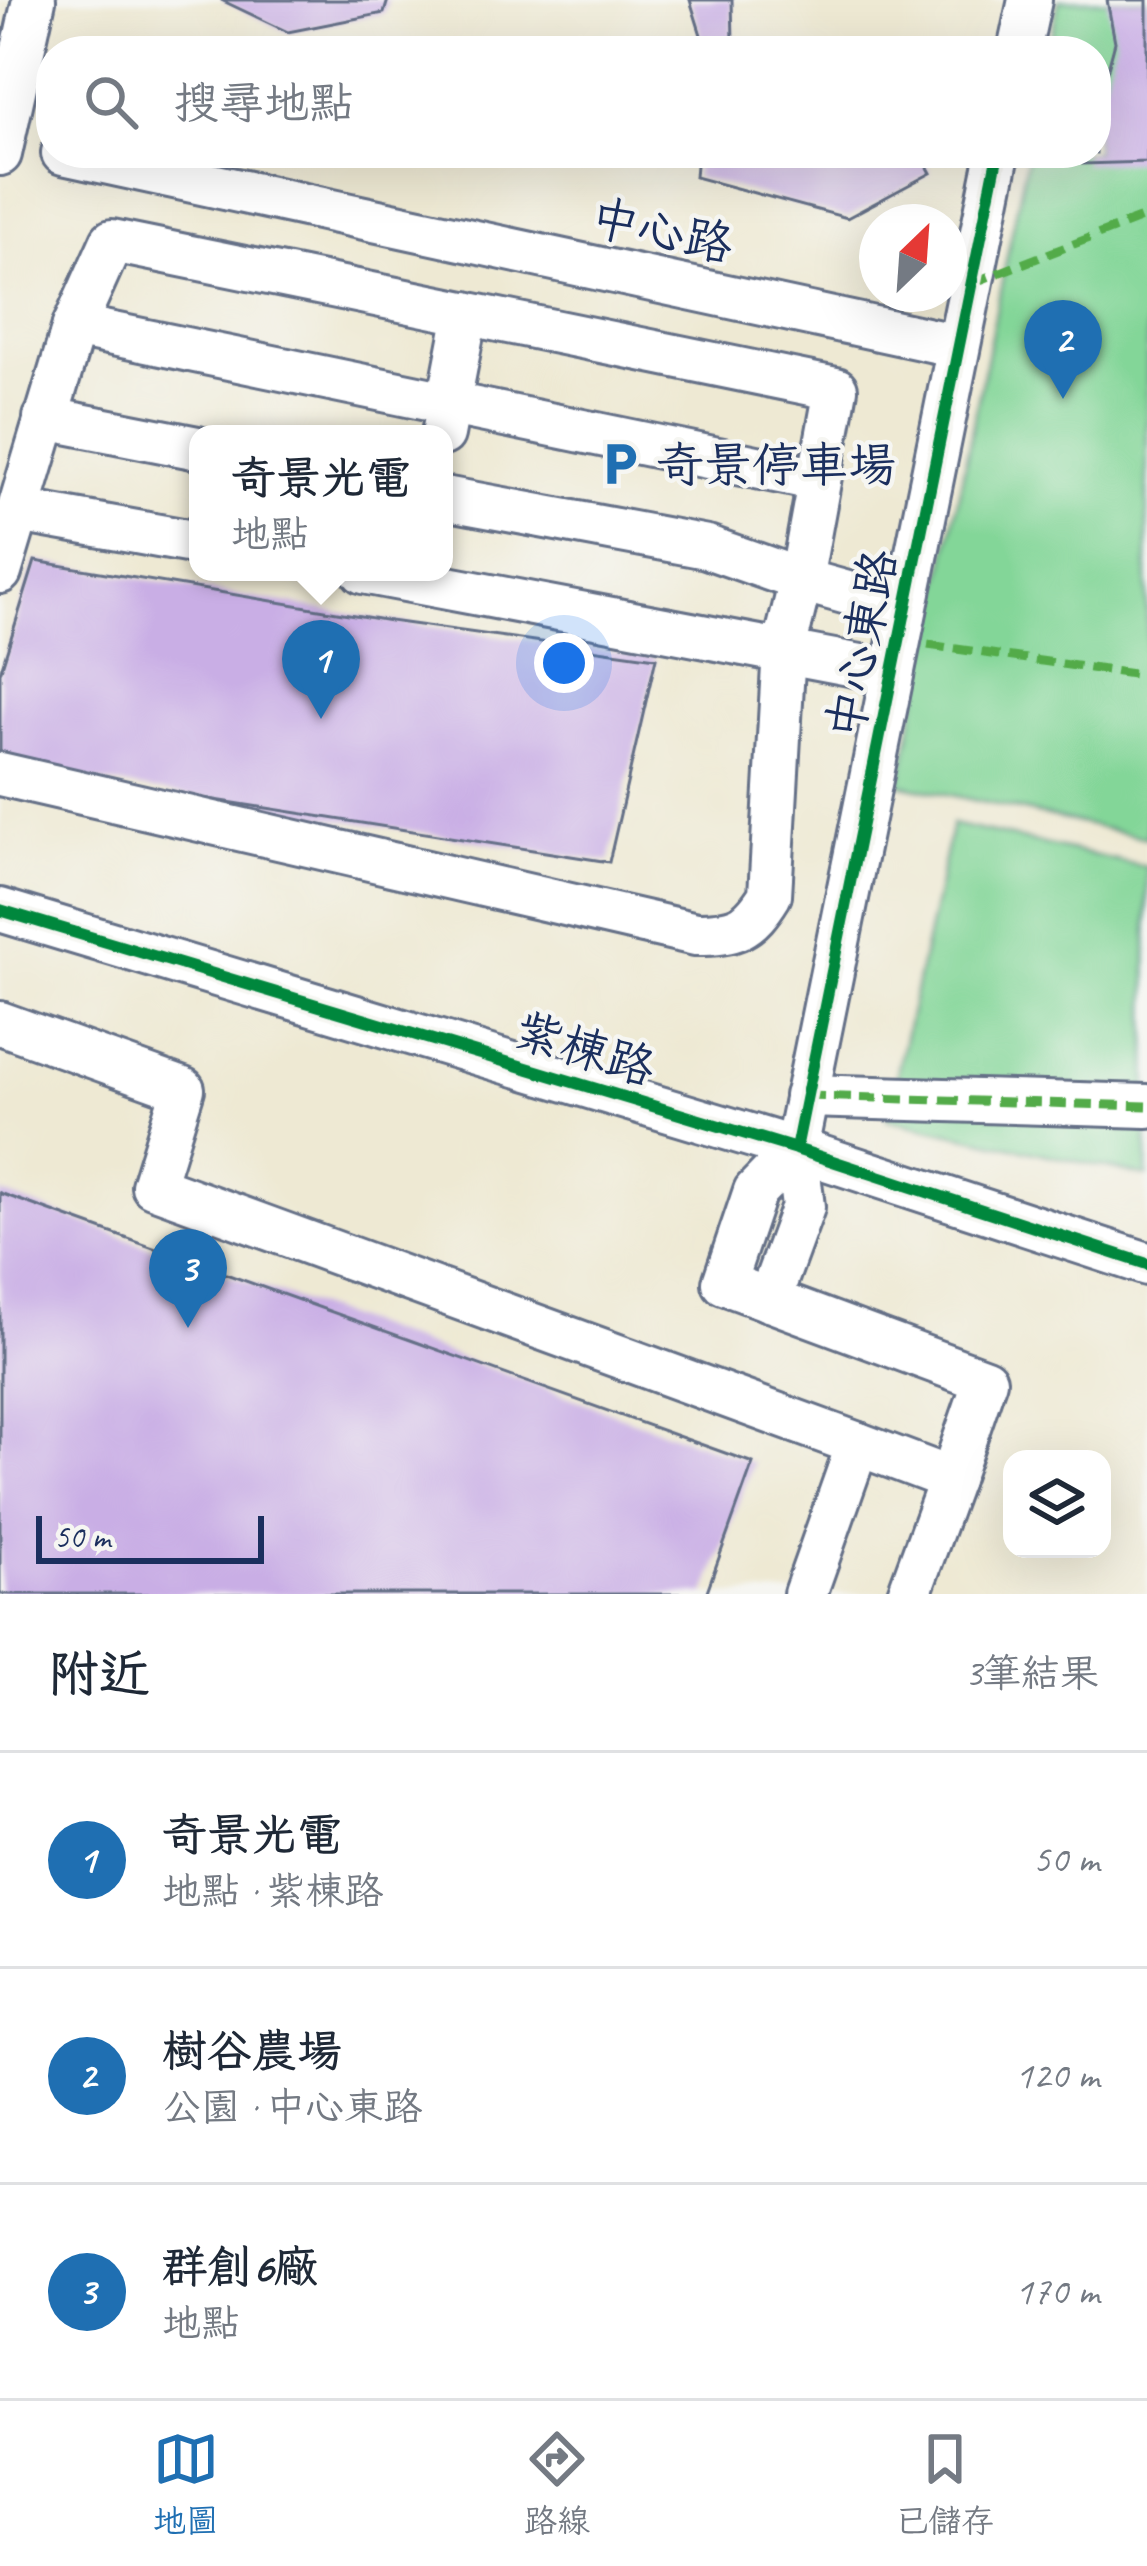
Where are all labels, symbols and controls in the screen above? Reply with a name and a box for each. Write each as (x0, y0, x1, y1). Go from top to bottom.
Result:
search box (36, 36, 1111, 168)
icon: search (78, 69, 144, 135)
text: 搜尋地點 (174, 75, 354, 132)
street label: 中心路 (585, 187, 738, 275)
north arrow (859, 204, 967, 312)
pin: 2 (1024, 300, 1102, 399)
popup (189, 425, 453, 581)
place label: 奇景停車場 (656, 435, 896, 495)
parking icon: 奇景停車場 (595, 439, 645, 489)
text: 奇景光電 (231, 450, 411, 507)
text: 地點 (231, 510, 309, 559)
street label: 中心東路 (814, 544, 910, 744)
pin: 1 (282, 620, 360, 719)
your location (534, 633, 594, 693)
street label: 紫棟路 (507, 999, 662, 1099)
pin: 3 (149, 1229, 227, 1328)
map controls (1003, 1450, 1111, 1558)
button: layers (1003, 1450, 1111, 1558)
scale bar (36, 1510, 264, 1563)
text: 50 m (54, 1516, 110, 1558)
text: 附近 (48, 1642, 150, 1706)
text: 3筆結果 (964, 1649, 1099, 1698)
text: 奇景光電 (162, 1807, 342, 1864)
text: 1 (78, 1835, 96, 1884)
text: 50 m (1033, 1835, 1099, 1884)
text: 地點 · 紫棟路 (162, 1867, 383, 1916)
text: 樹谷農場 (162, 2023, 342, 2080)
text: 2 (78, 2051, 96, 2100)
text: 120 m (1015, 2051, 1099, 2100)
text: 公園 · 中心東路 (162, 2083, 422, 2132)
text: 群創6廠 (162, 2239, 318, 2296)
text: 3 (78, 2267, 96, 2316)
text: 170 m (1015, 2267, 1099, 2316)
text: 地點 (162, 2299, 240, 2348)
tab: 地圖 (153, 2426, 219, 2542)
tab: 路線 (524, 2426, 590, 2542)
tab: 已儲存 (895, 2426, 994, 2542)

